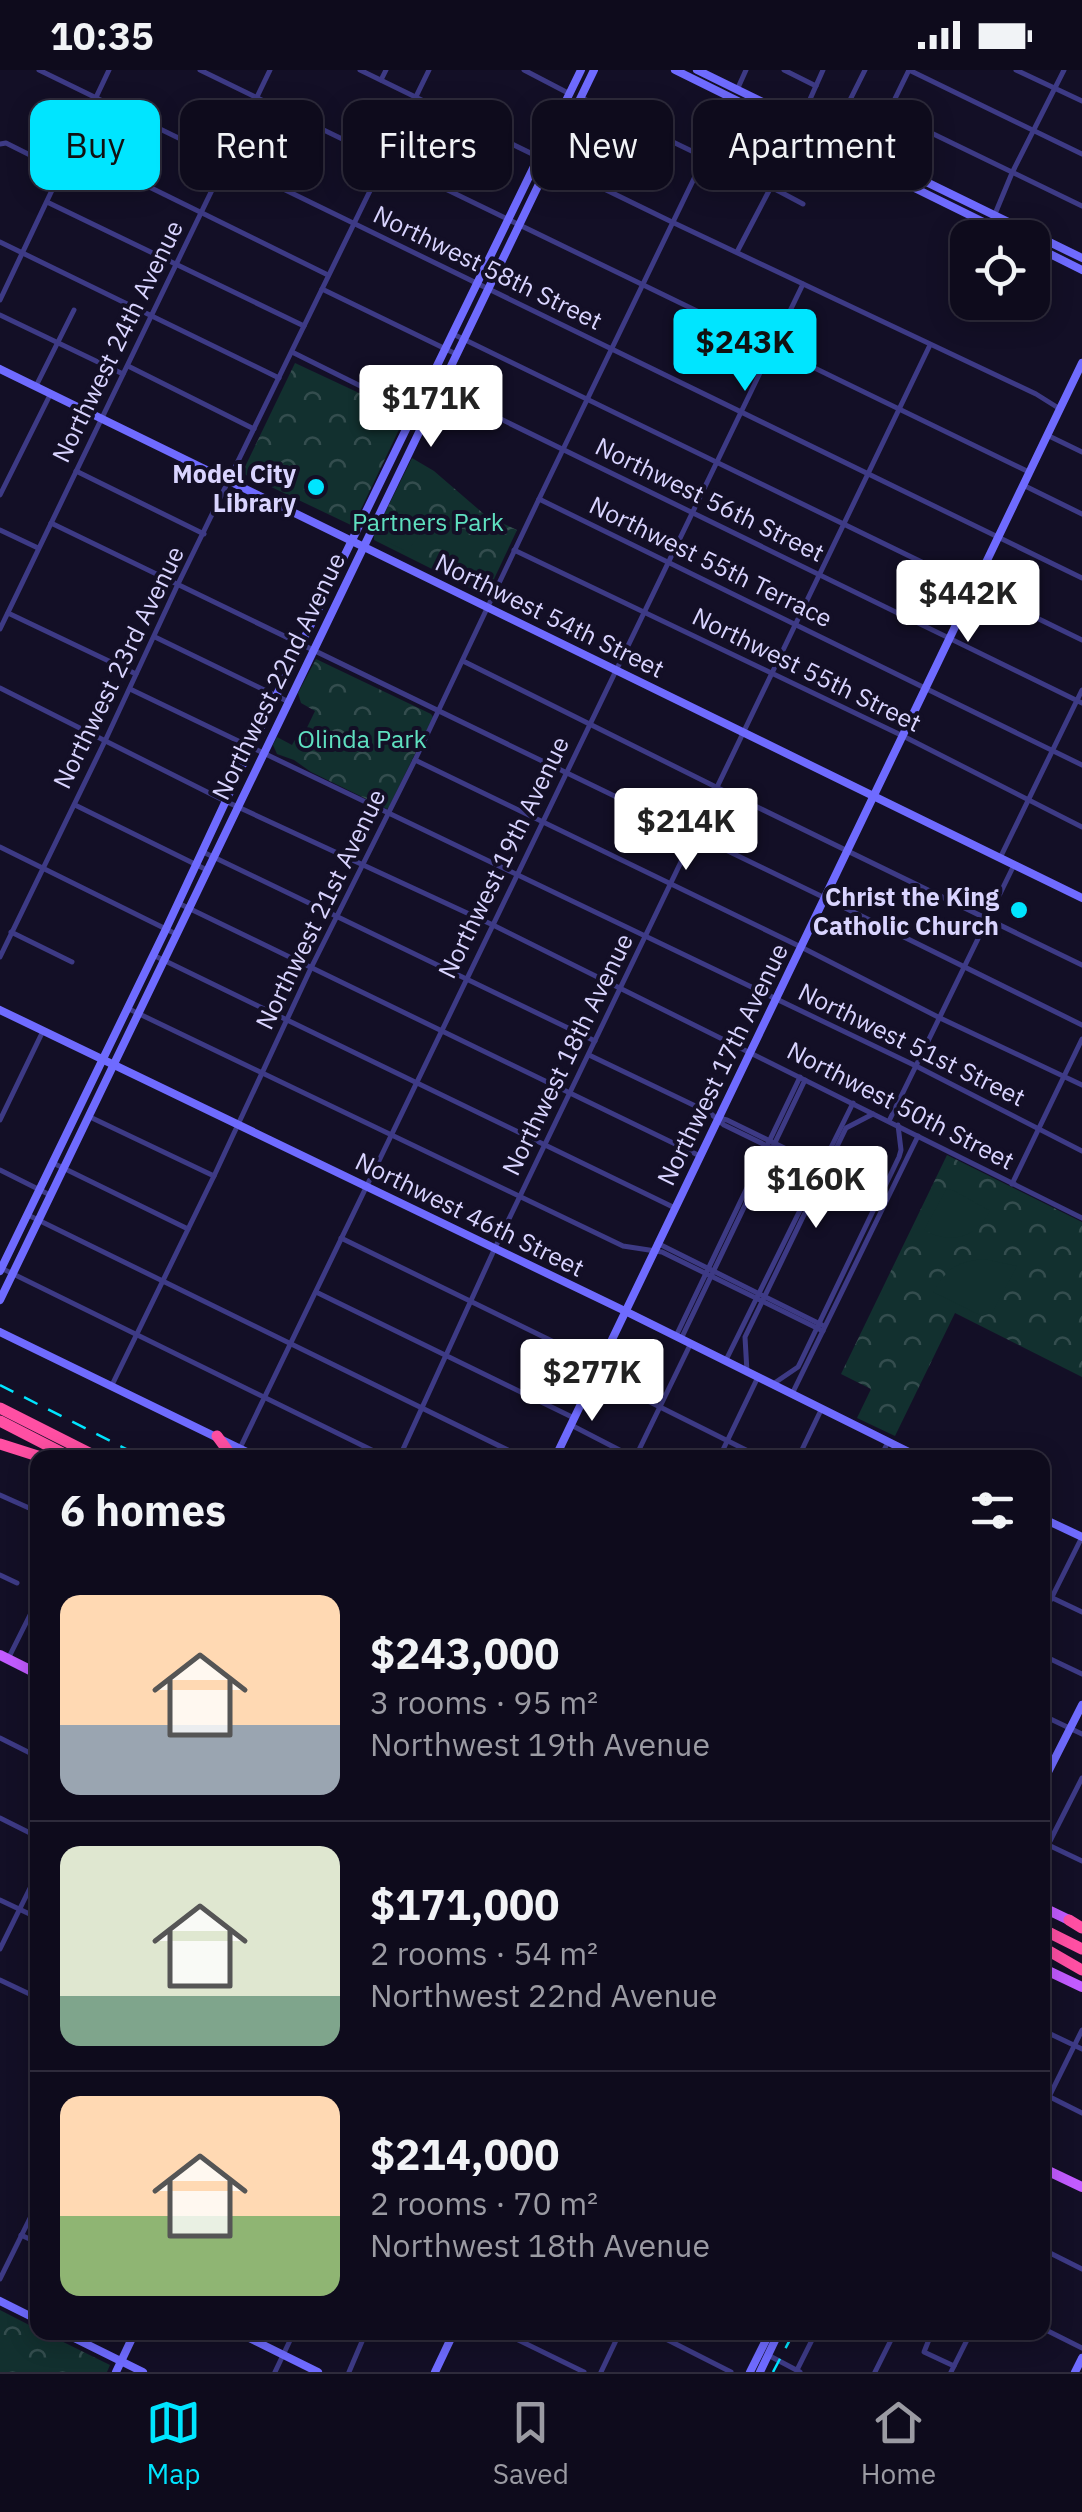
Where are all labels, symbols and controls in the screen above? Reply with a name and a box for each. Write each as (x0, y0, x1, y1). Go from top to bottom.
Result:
text: 10:35 (50, 11, 154, 60)
chip: Buy (30, 100, 160, 190)
chip: Rent (180, 100, 323, 190)
chip: Filters (343, 100, 512, 190)
chip: New (532, 100, 673, 190)
chip: Apartment (693, 100, 932, 190)
street label: Northwest 58th Street (368, 197, 608, 337)
street label: Northwest 24th Avenue (44, 214, 190, 468)
map controls (950, 220, 1050, 320)
button: locate (950, 220, 1050, 320)
pin: $243K (675, 309, 815, 394)
text: $243K (695, 320, 795, 362)
pin: $171K (361, 365, 501, 450)
text: $171K (381, 376, 481, 418)
street label: Northwest 56th Street (590, 429, 830, 569)
place label: Model City Library (172, 457, 297, 519)
marker: Model City Library (305, 476, 327, 498)
street label: Northwest 55th Terrace (584, 488, 838, 634)
park label: Partners Park (352, 505, 504, 538)
street label: Northwest 23rd Avenue (45, 540, 191, 794)
street label: Northwest 54th Street (430, 545, 670, 685)
street label: Northwest 22nd Avenue (204, 547, 352, 805)
pin: $442K (898, 560, 1038, 645)
text: $442K (918, 571, 1018, 613)
street label: Northwest 55th Street (687, 599, 927, 739)
park label: Olinda Park (297, 722, 427, 755)
street label: Northwest 19th Avenue (430, 730, 576, 984)
street label: Northwest 21st Avenue (247, 783, 393, 1035)
pin: $214K (616, 788, 756, 873)
text: $214K (636, 799, 736, 841)
place label: Christ the King Catholic Church (813, 880, 999, 942)
marker: Christ the King Catholic Church (1008, 899, 1030, 921)
street label: Northwest 18th Avenue (494, 927, 640, 1181)
street label: Northwest 17th Avenue (649, 937, 795, 1191)
street label: Northwest 51st Street (793, 975, 1031, 1113)
street label: Northwest 50th Street (782, 1033, 1020, 1177)
street label: Northwest 46th Street (350, 1144, 590, 1284)
pin: $160K (746, 1146, 886, 1231)
text: $160K (766, 1157, 866, 1199)
pin: $277K (522, 1339, 662, 1424)
text: $277K (542, 1350, 642, 1392)
text: 6 homes (60, 1483, 226, 1538)
icon: filters (965, 1483, 1020, 1538)
text: $243,000 (370, 1626, 559, 1681)
icon: home (140, 1635, 260, 1755)
text: 3 rooms · 95 m² (370, 1681, 598, 1723)
text: Northwest 19th Avenue (370, 1723, 710, 1765)
text: $171,000 (370, 1877, 559, 1932)
icon: home (140, 1886, 260, 2006)
text: 2 rooms · 54 m² (370, 1932, 598, 1974)
text: Northwest 22nd Avenue (370, 1974, 717, 2016)
text: $214,000 (370, 2127, 559, 2182)
icon: home (140, 2136, 260, 2256)
text: 2 rooms · 70 m² (370, 2182, 598, 2224)
text: Northwest 18th Avenue (370, 2224, 710, 2266)
tab: Map (146, 2395, 201, 2492)
tab: Saved (493, 2395, 569, 2492)
tab: Home (861, 2395, 936, 2492)

